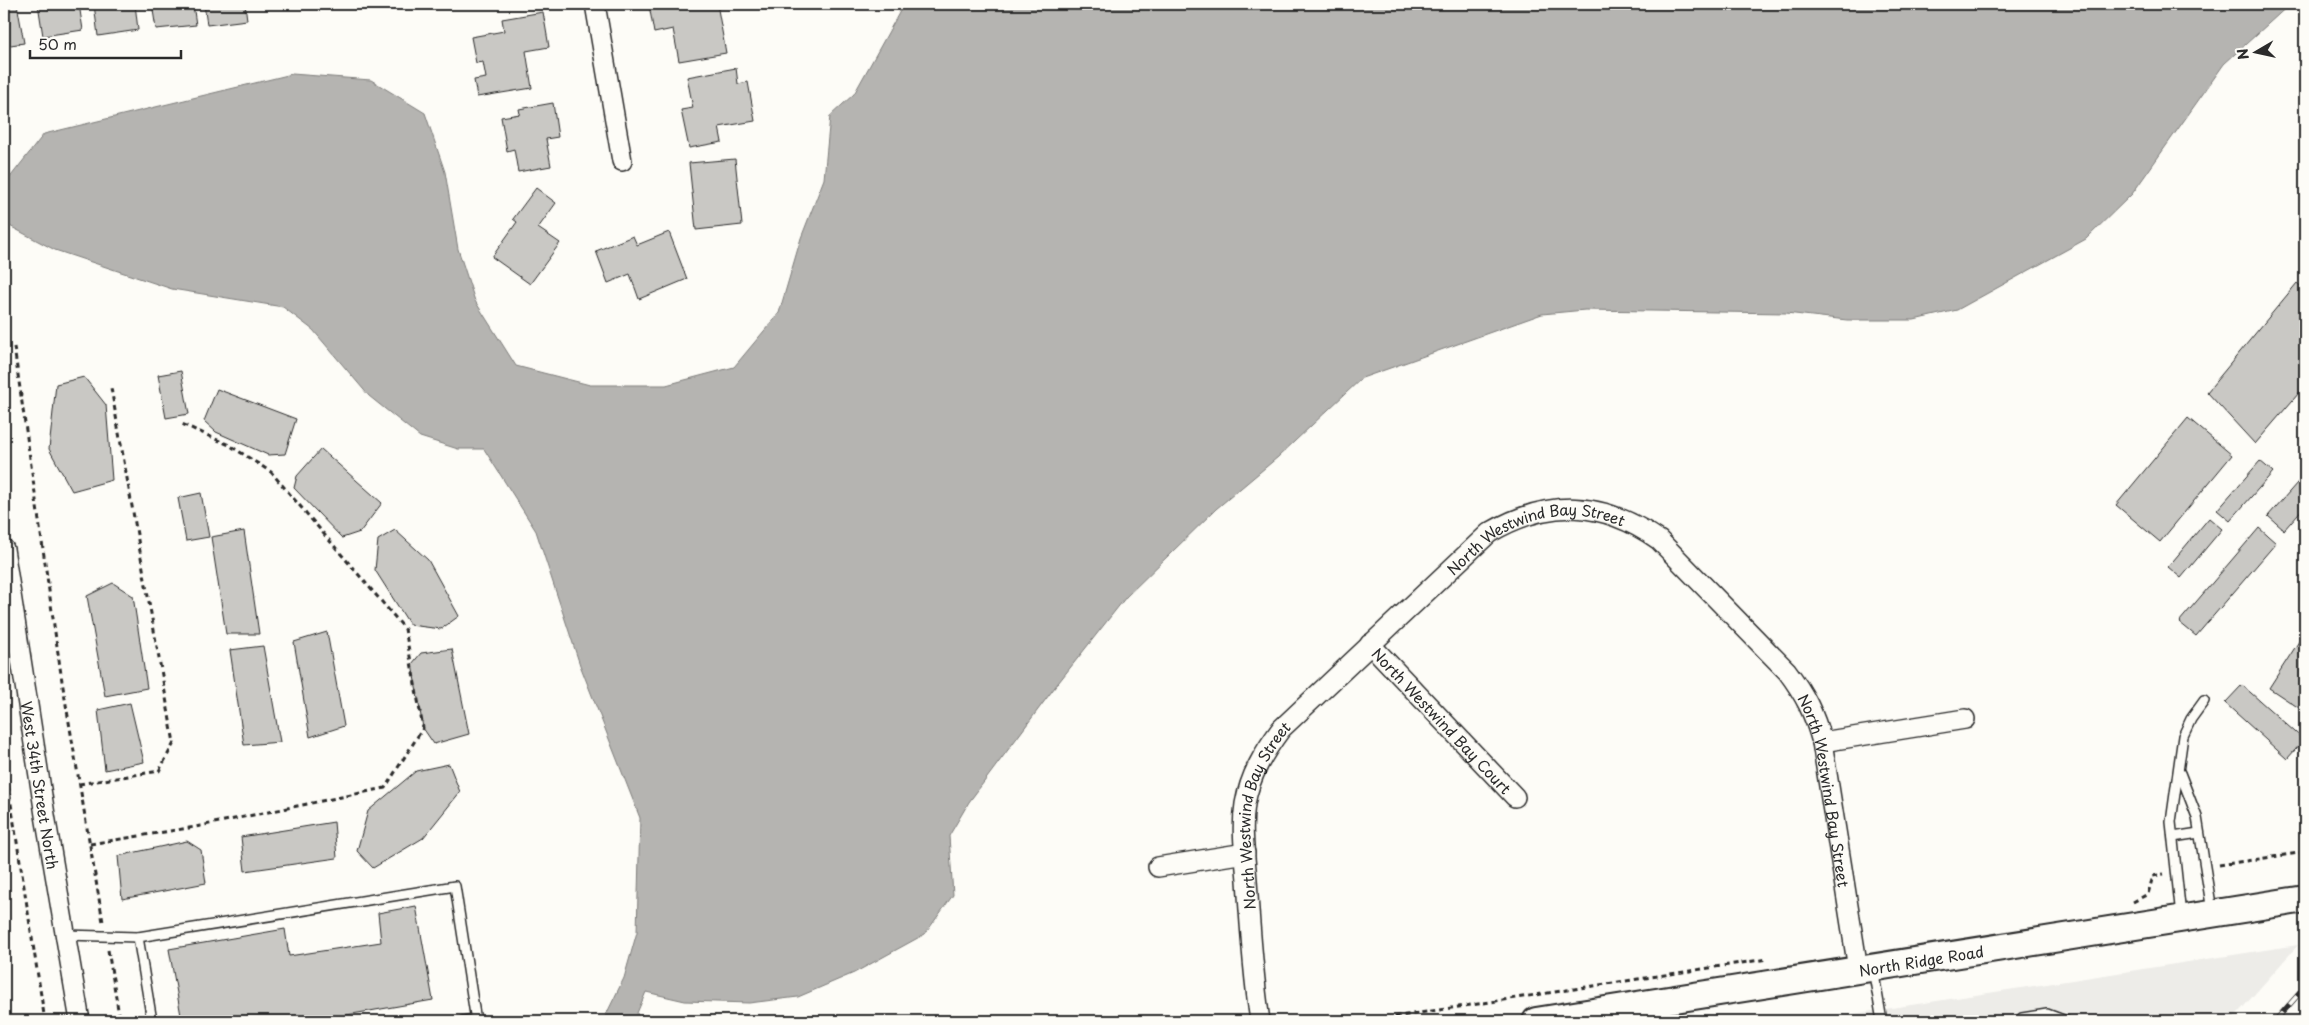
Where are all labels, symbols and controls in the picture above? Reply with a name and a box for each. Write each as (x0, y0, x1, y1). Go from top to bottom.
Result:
scale bar (30, 28, 181, 60)
north arrow (2232, 28, 2282, 78)
text: 50 m (38, 32, 77, 55)
text: N (2231, 47, 2254, 61)
street label: North Westwind Bay Street (1441, 497, 1629, 579)
street label: North Westwind Bay Court (1367, 642, 1517, 799)
street label: North Westwind Bay Street (1793, 689, 1856, 889)
street label: West 34th Street North (16, 700, 66, 871)
street label: North Westwind Bay Street (1232, 715, 1295, 910)
street label: North Ridge Road (1857, 939, 1985, 981)

